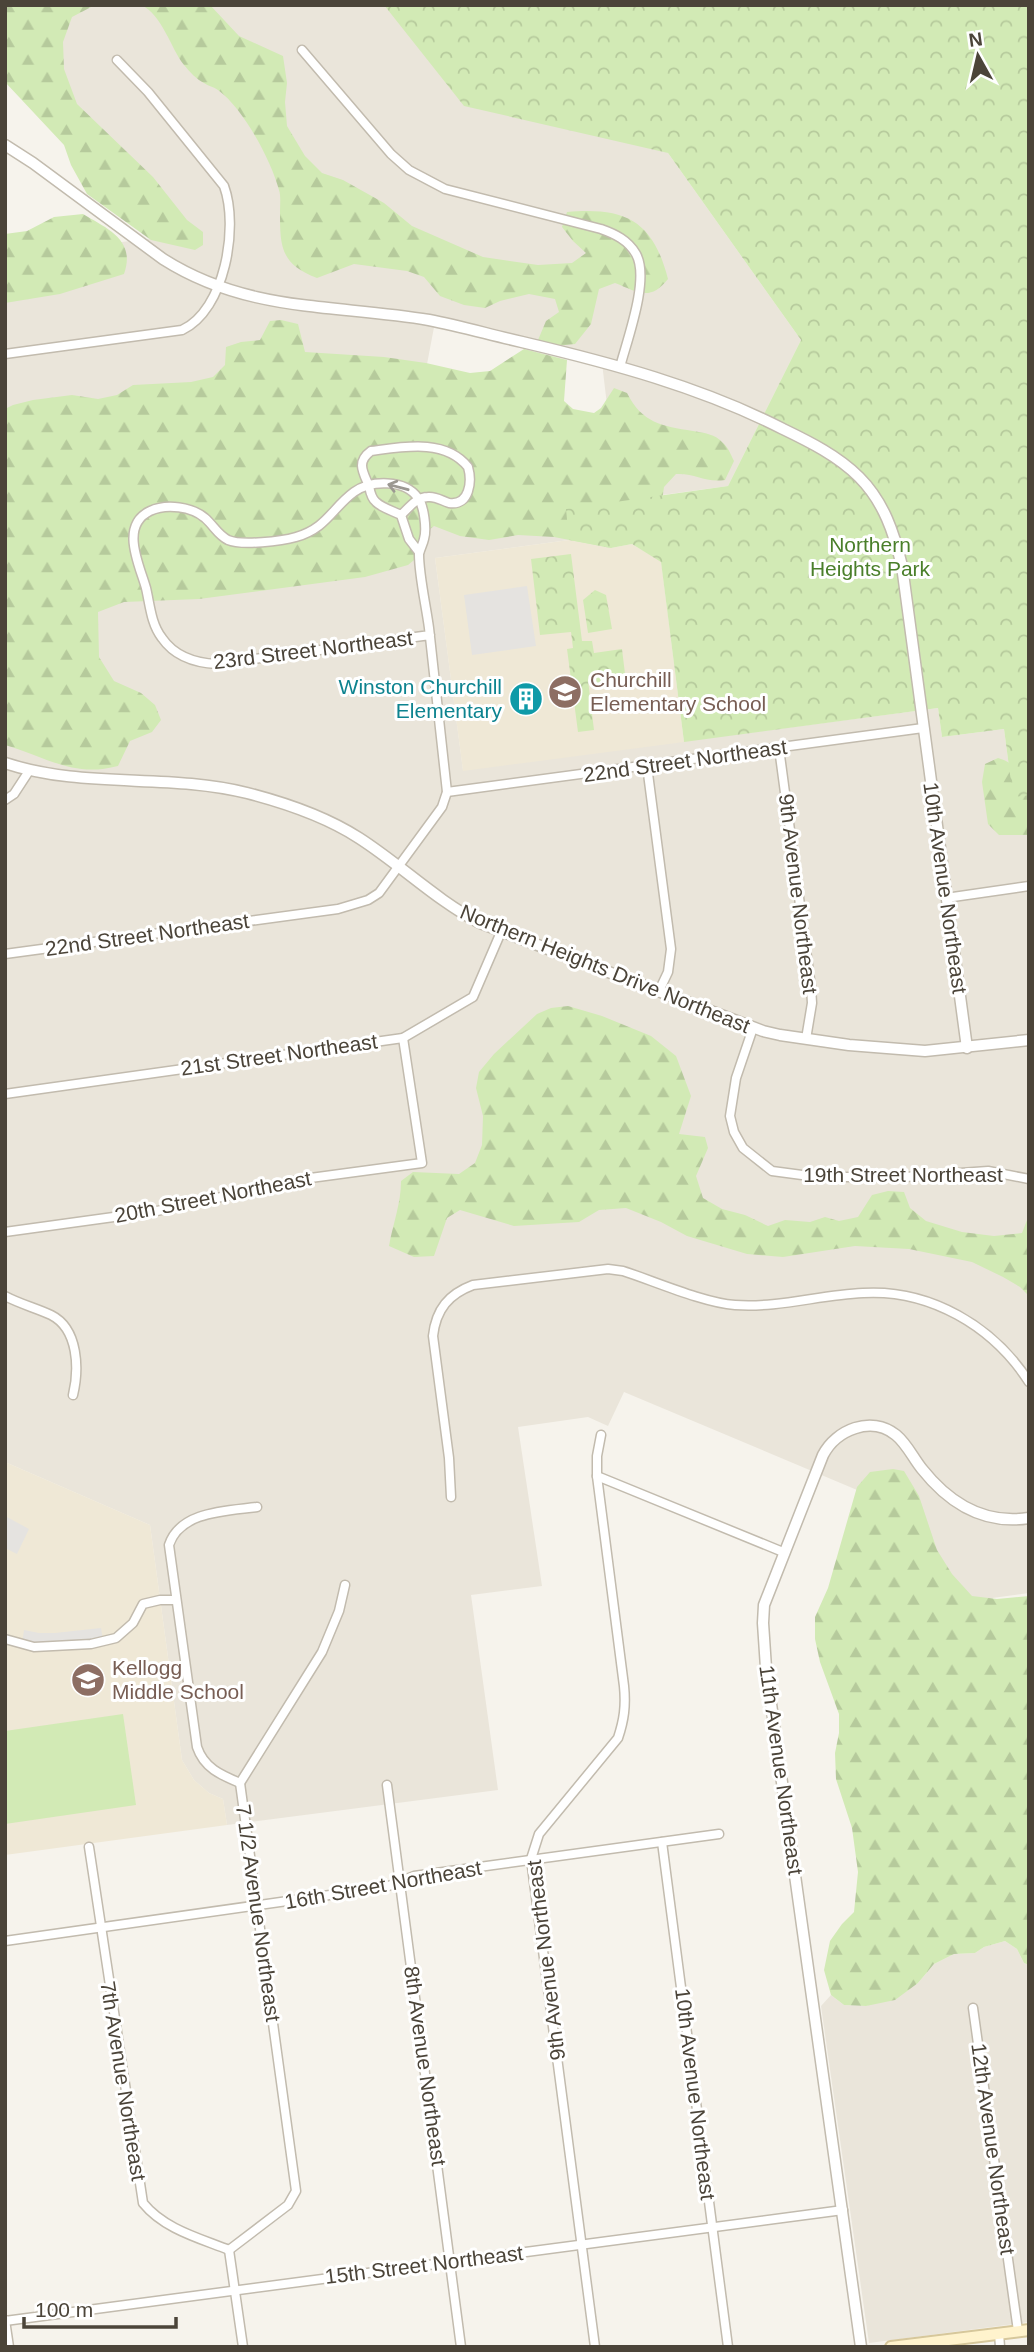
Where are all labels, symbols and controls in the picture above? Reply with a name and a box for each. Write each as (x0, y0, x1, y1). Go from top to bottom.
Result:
north arrow (943, 21, 1013, 91)
text: N (967, 28, 984, 51)
one-way arrow (388, 480, 410, 493)
park label: Northern Heights Park (810, 533, 931, 580)
street label: 23rd Street Northeast (212, 626, 414, 673)
place label: Churchill Elementary School (590, 668, 766, 715)
school or university icon: Churchill Elementary School (546, 673, 584, 711)
place label: Winston Churchill Elementary (339, 675, 502, 722)
building icon: Winston Churchill Elementary (507, 680, 545, 718)
street label: 22nd Street Northeast (582, 735, 788, 786)
street label: 10th Avenue Northeast (919, 781, 972, 995)
street label: 9th Avenue Northeast (775, 792, 822, 996)
street label: Northern Heights Drive Northeast (457, 900, 754, 1037)
street label: 22nd Street Northeast (44, 909, 250, 960)
street label: 21st Street Northeast (179, 1029, 379, 1080)
street label: 19th Street Northeast (803, 1163, 1003, 1186)
street label: 20th Street Northeast (113, 1166, 313, 1227)
place label: Kellogg Middle School (112, 1656, 244, 1703)
school or university icon: Kellogg Middle School (69, 1661, 107, 1699)
street label: 11th Avenue Northeast (755, 1664, 808, 1877)
street label: 7 1/2 Avenue Northeast (232, 1803, 285, 2023)
street label: 16th Street Northeast (283, 1856, 483, 1913)
street label: 9th Avenue Northeast (522, 1858, 569, 2062)
street label: 8th Avenue Northeast (400, 1965, 451, 2168)
street label: 7th Avenue Northeast (96, 1980, 151, 2182)
street label: 10th Avenue Northeast (671, 1987, 720, 2201)
street label: 12th Avenue Northeast (967, 2042, 1020, 2256)
street label: 15th Street Northeast (323, 2241, 525, 2288)
scale bar (24, 2286, 177, 2330)
text: 100 m (35, 2298, 93, 2321)

